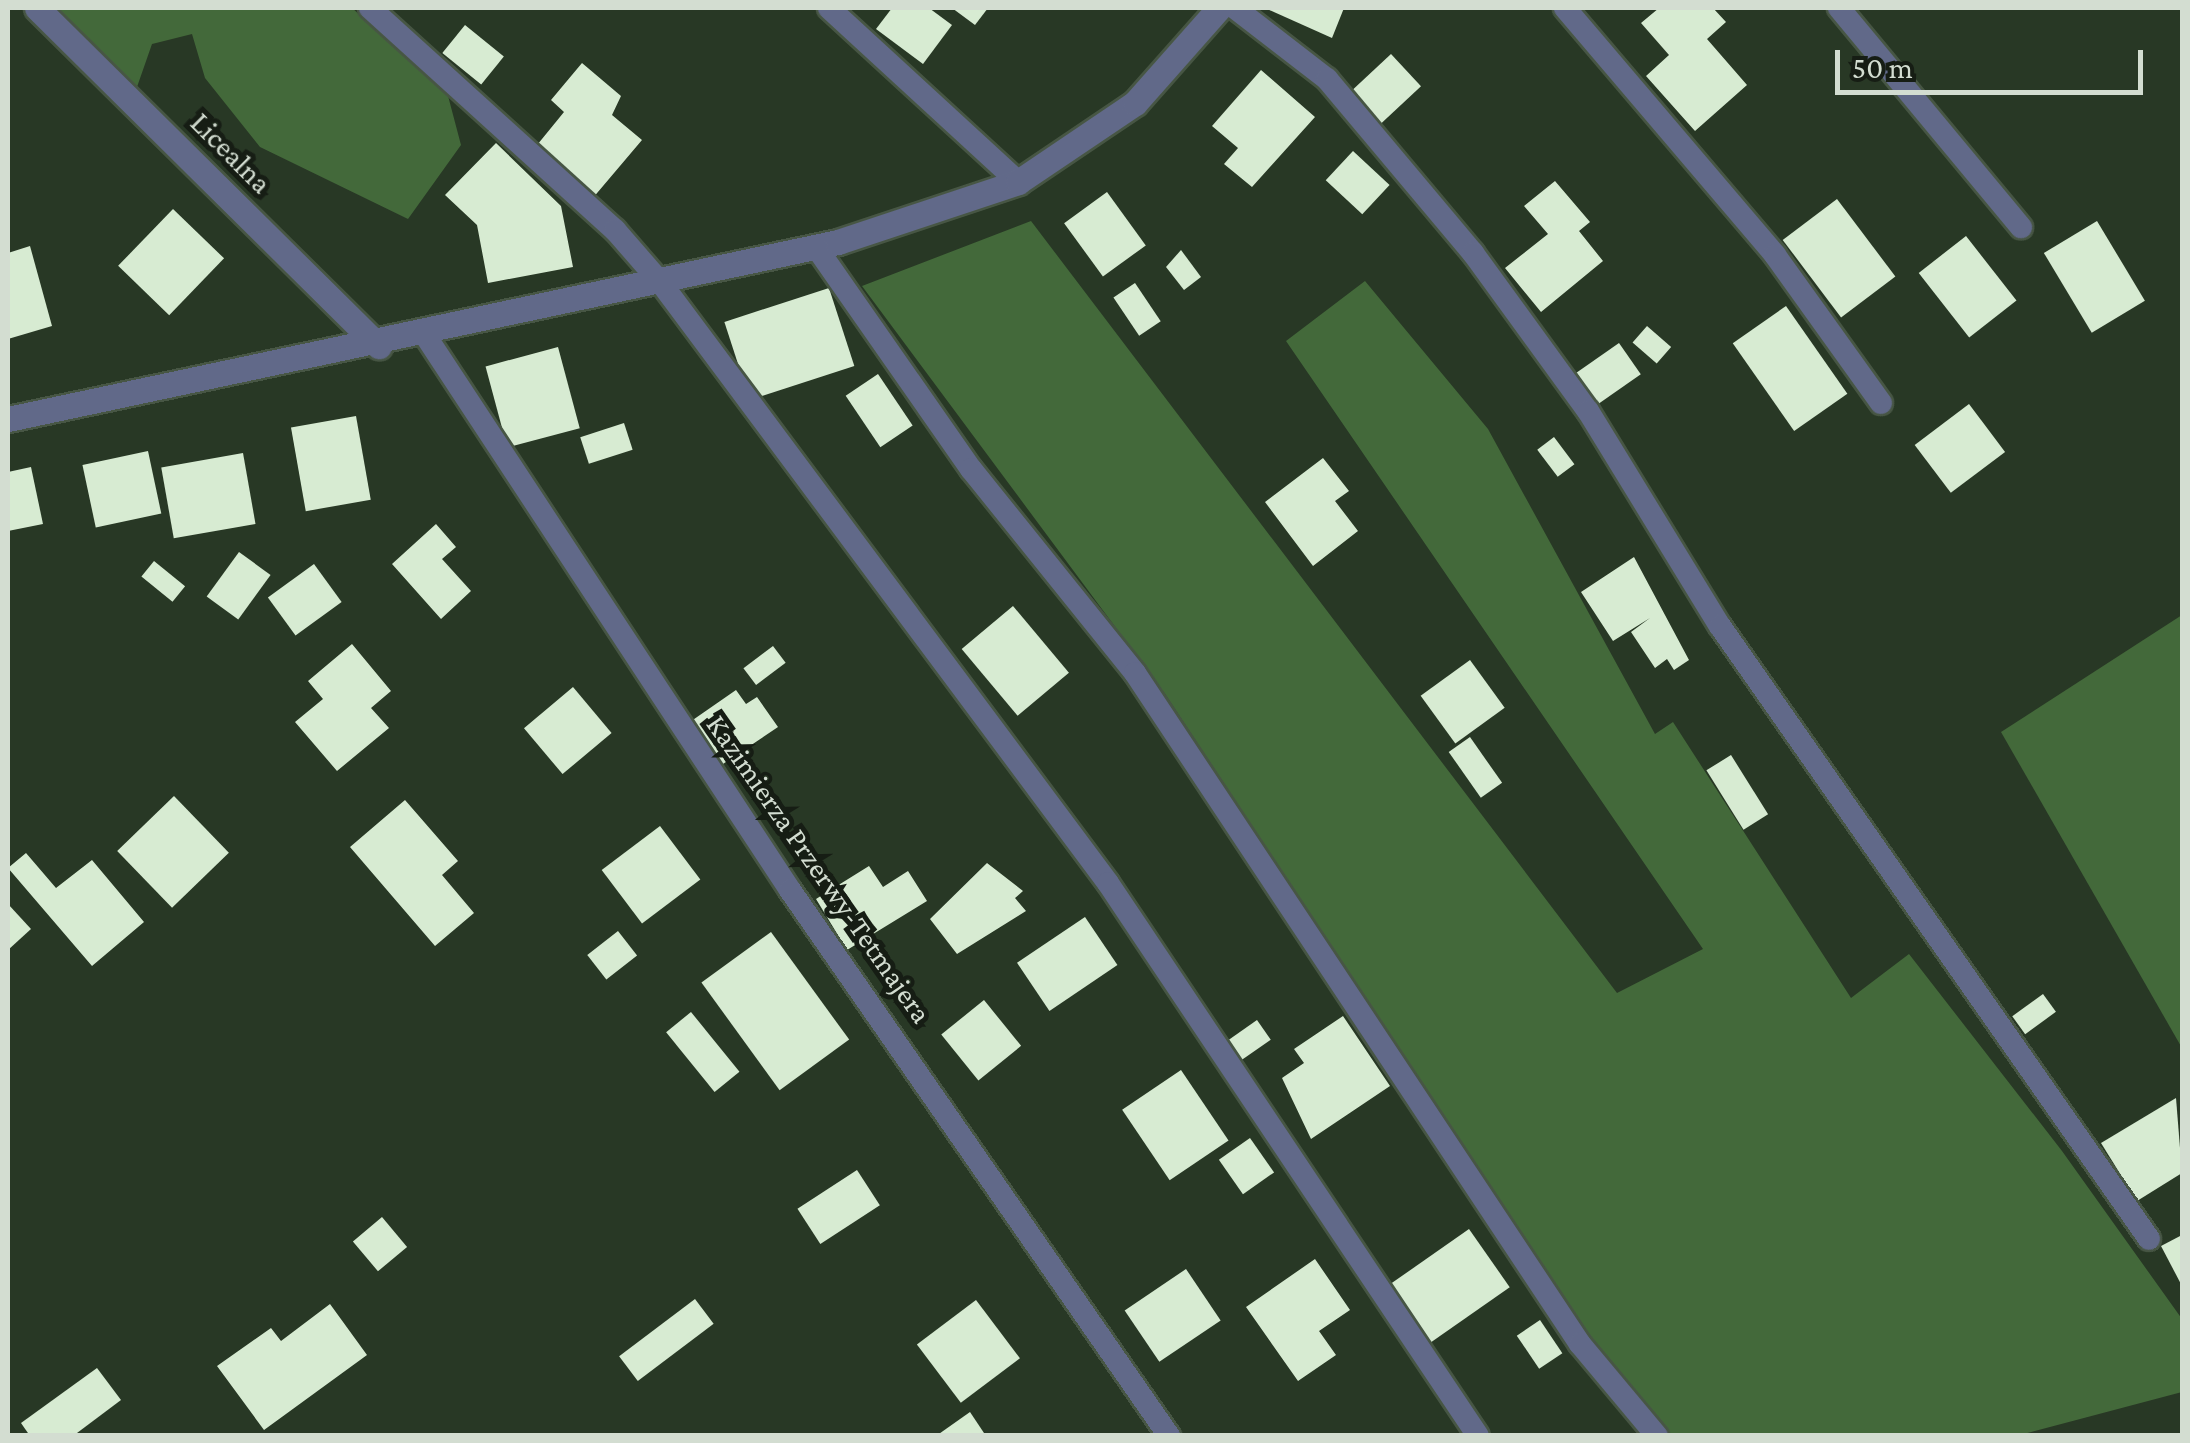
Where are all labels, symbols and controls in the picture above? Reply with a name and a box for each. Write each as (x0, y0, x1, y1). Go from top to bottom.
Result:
scale bar (1840, 30, 2148, 92)
text: 50 m (1852, 51, 1913, 84)
street label: Licealna (183, 105, 279, 201)
street label: Kazimierza Przerwy-Tetmajera (699, 708, 939, 1030)

